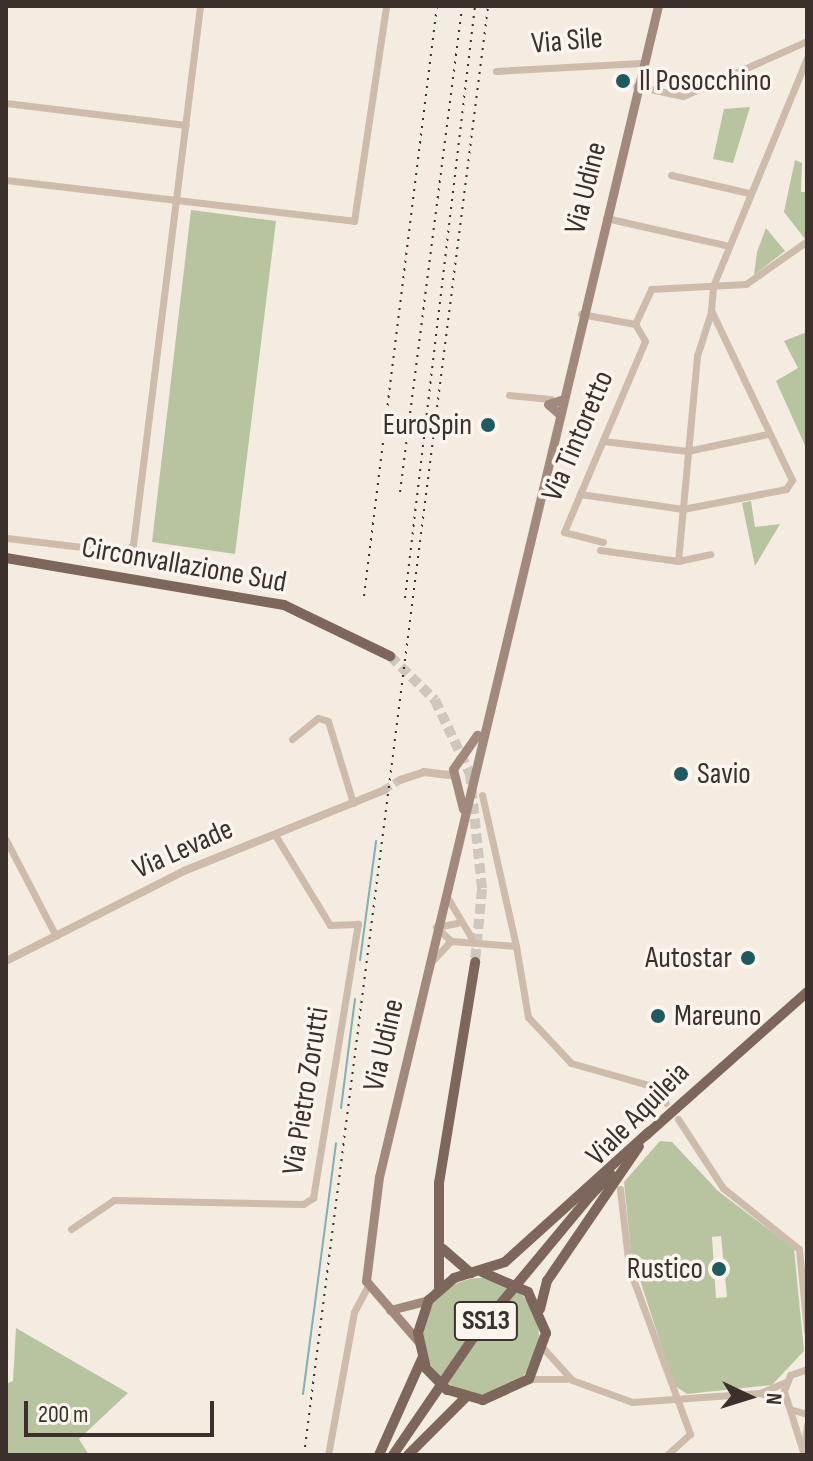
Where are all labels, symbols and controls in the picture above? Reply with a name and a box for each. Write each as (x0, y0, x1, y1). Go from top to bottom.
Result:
street label: Via Sile (530, 20, 604, 62)
place label: Il Posocchino (639, 63, 771, 99)
marker: Il Posocchino (614, 72, 632, 90)
street label: Via Udine (557, 138, 615, 238)
street label: Via Tintoretto (534, 365, 622, 507)
place label: EuroSpin (383, 407, 472, 443)
marker: EuroSpin (479, 416, 497, 434)
street label: Circonvallazione Sud (79, 529, 289, 601)
place label: Savio (697, 756, 751, 792)
marker: Savio (672, 765, 690, 783)
street label: Via Levade (128, 811, 238, 887)
place label: Autostar (645, 940, 732, 976)
marker: Autostar (739, 949, 757, 967)
street label: Via Udine (356, 996, 412, 1094)
place label: Mareuno (674, 998, 761, 1034)
street label: Via Pietro Zorutti (275, 1005, 337, 1177)
marker: Mareuno (649, 1007, 667, 1025)
street label: Viale Aquileia (579, 1055, 697, 1173)
place label: Rustico (627, 1251, 703, 1287)
marker: Rustico (710, 1260, 728, 1278)
road number: SS13 (452, 1297, 520, 1345)
north arrow (709, 1357, 789, 1437)
scale bar (28, 1385, 218, 1435)
text: N (760, 1392, 787, 1406)
text: 200 m (38, 1400, 89, 1429)

